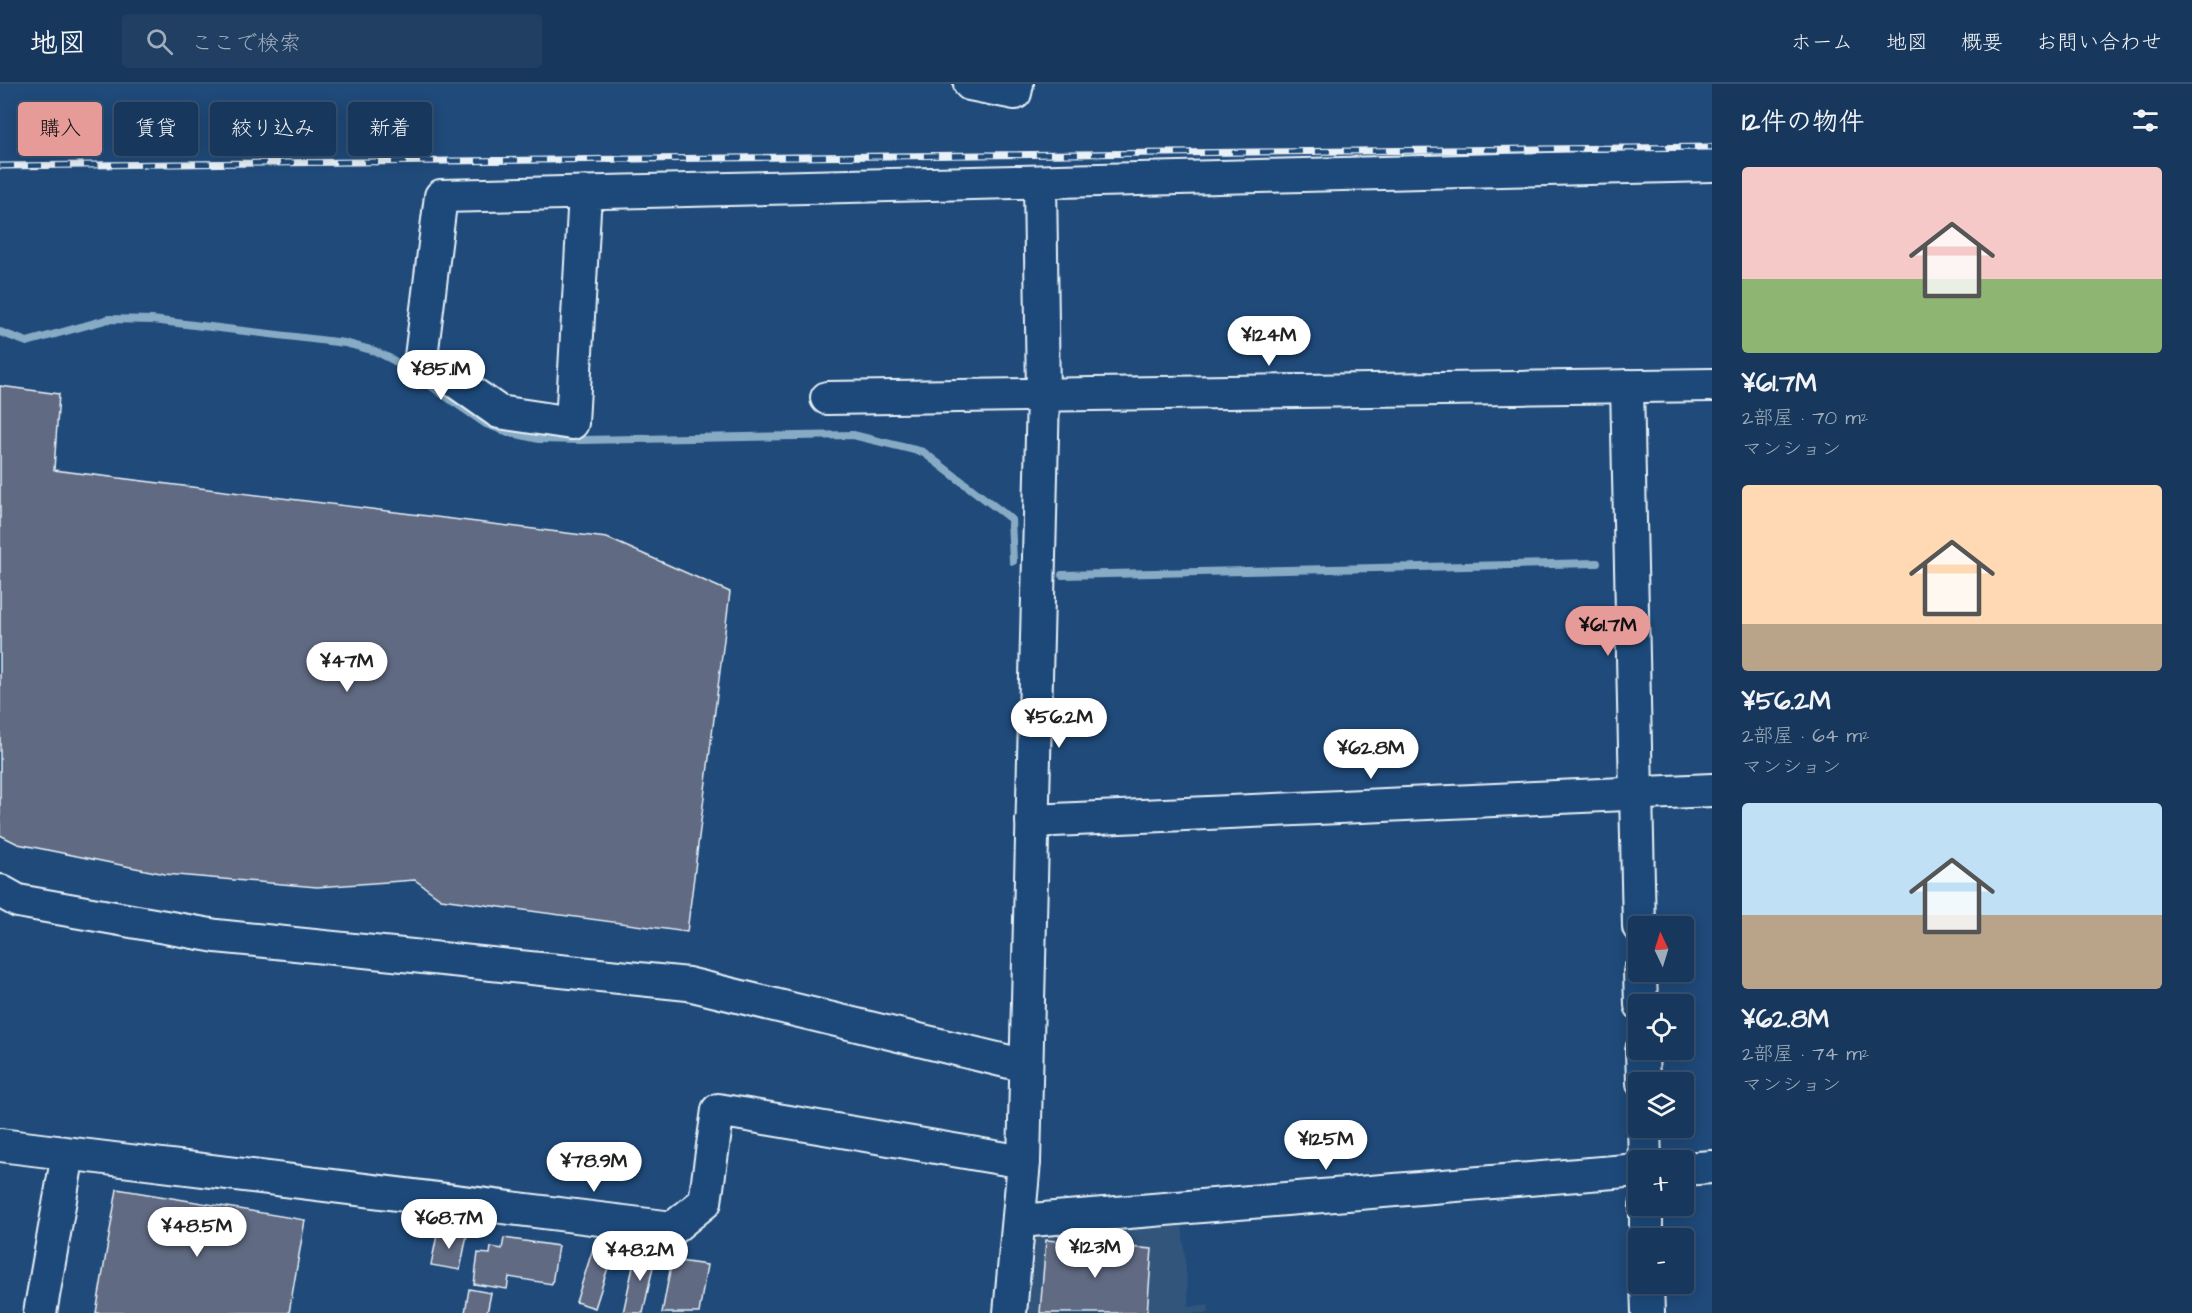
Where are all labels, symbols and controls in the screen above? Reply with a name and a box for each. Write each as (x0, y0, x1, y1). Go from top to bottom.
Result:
search box (122, 14, 542, 68)
text: 地図 (30, 24, 86, 63)
icon: search (143, 25, 176, 58)
text: ここで検索 (191, 28, 301, 59)
text: ホーム (1791, 28, 1853, 57)
text: 地図 (1886, 28, 1928, 57)
text: 概要 (1961, 28, 2003, 57)
text: お問い合わせ (2036, 28, 2162, 57)
chip: 購入 (18, 102, 102, 156)
chip: 賃貸 (114, 102, 198, 156)
chip: 絞り込み (210, 102, 336, 156)
chip: 新着 (348, 102, 432, 156)
text: 12件の物件 (1742, 104, 1864, 140)
icon: filters (2129, 104, 2162, 137)
icon: home (1898, 206, 2006, 314)
pin: ¥124M (1227, 316, 1311, 367)
text: ¥124M (1242, 321, 1296, 349)
pin: ¥85.1M (392, 350, 490, 401)
text: ¥85.1M (411, 355, 471, 383)
text: ¥61.7M (1742, 365, 1817, 401)
text: 2部屋 · 70 m² (1742, 404, 1868, 432)
text: マンション (1742, 435, 1841, 463)
icon: home (1898, 524, 2006, 632)
pin: ¥61.7M (1559, 606, 1657, 657)
text: ¥61.7M (1579, 611, 1637, 639)
pin: ¥47M (311, 642, 383, 693)
text: ¥47M (320, 647, 374, 675)
text: ¥56.2M (1742, 683, 1831, 719)
pin: ¥56.2M (1010, 698, 1108, 749)
text: ¥56.2M (1025, 703, 1093, 731)
text: 2部屋 · 64 m² (1742, 722, 1870, 750)
pin: ¥62.8M (1322, 729, 1420, 780)
text: ¥62.8M (1338, 734, 1405, 762)
text: マンション (1742, 753, 1841, 781)
icon: home (1898, 842, 2006, 950)
north arrow (1628, 916, 1694, 982)
map controls (1628, 916, 1694, 1294)
button: locate (1628, 994, 1694, 1060)
text: ¥62.8M (1742, 1001, 1829, 1037)
text: 2部屋 · 74 m² (1742, 1040, 1869, 1068)
text: マンション (1742, 1071, 1841, 1099)
button: layers (1628, 1072, 1694, 1138)
pin: ¥125M (1284, 1120, 1368, 1171)
text: ¥125M (1298, 1125, 1354, 1153)
pin: ¥78.9M (545, 1142, 643, 1193)
text: ¥78.9M (561, 1147, 627, 1175)
button: + (1628, 1150, 1694, 1216)
pin: ¥68.7M (400, 1199, 498, 1250)
text: ¥68.7M (415, 1204, 483, 1232)
pin: ¥48.5M (148, 1207, 246, 1258)
text: ¥48.5M (162, 1212, 232, 1240)
pin: ¥123M (1053, 1228, 1137, 1279)
button: − (1628, 1228, 1694, 1294)
pin: ¥48.2M (591, 1231, 689, 1282)
text: ¥123M (1069, 1233, 1121, 1261)
text: ¥48.2M (606, 1236, 674, 1264)

